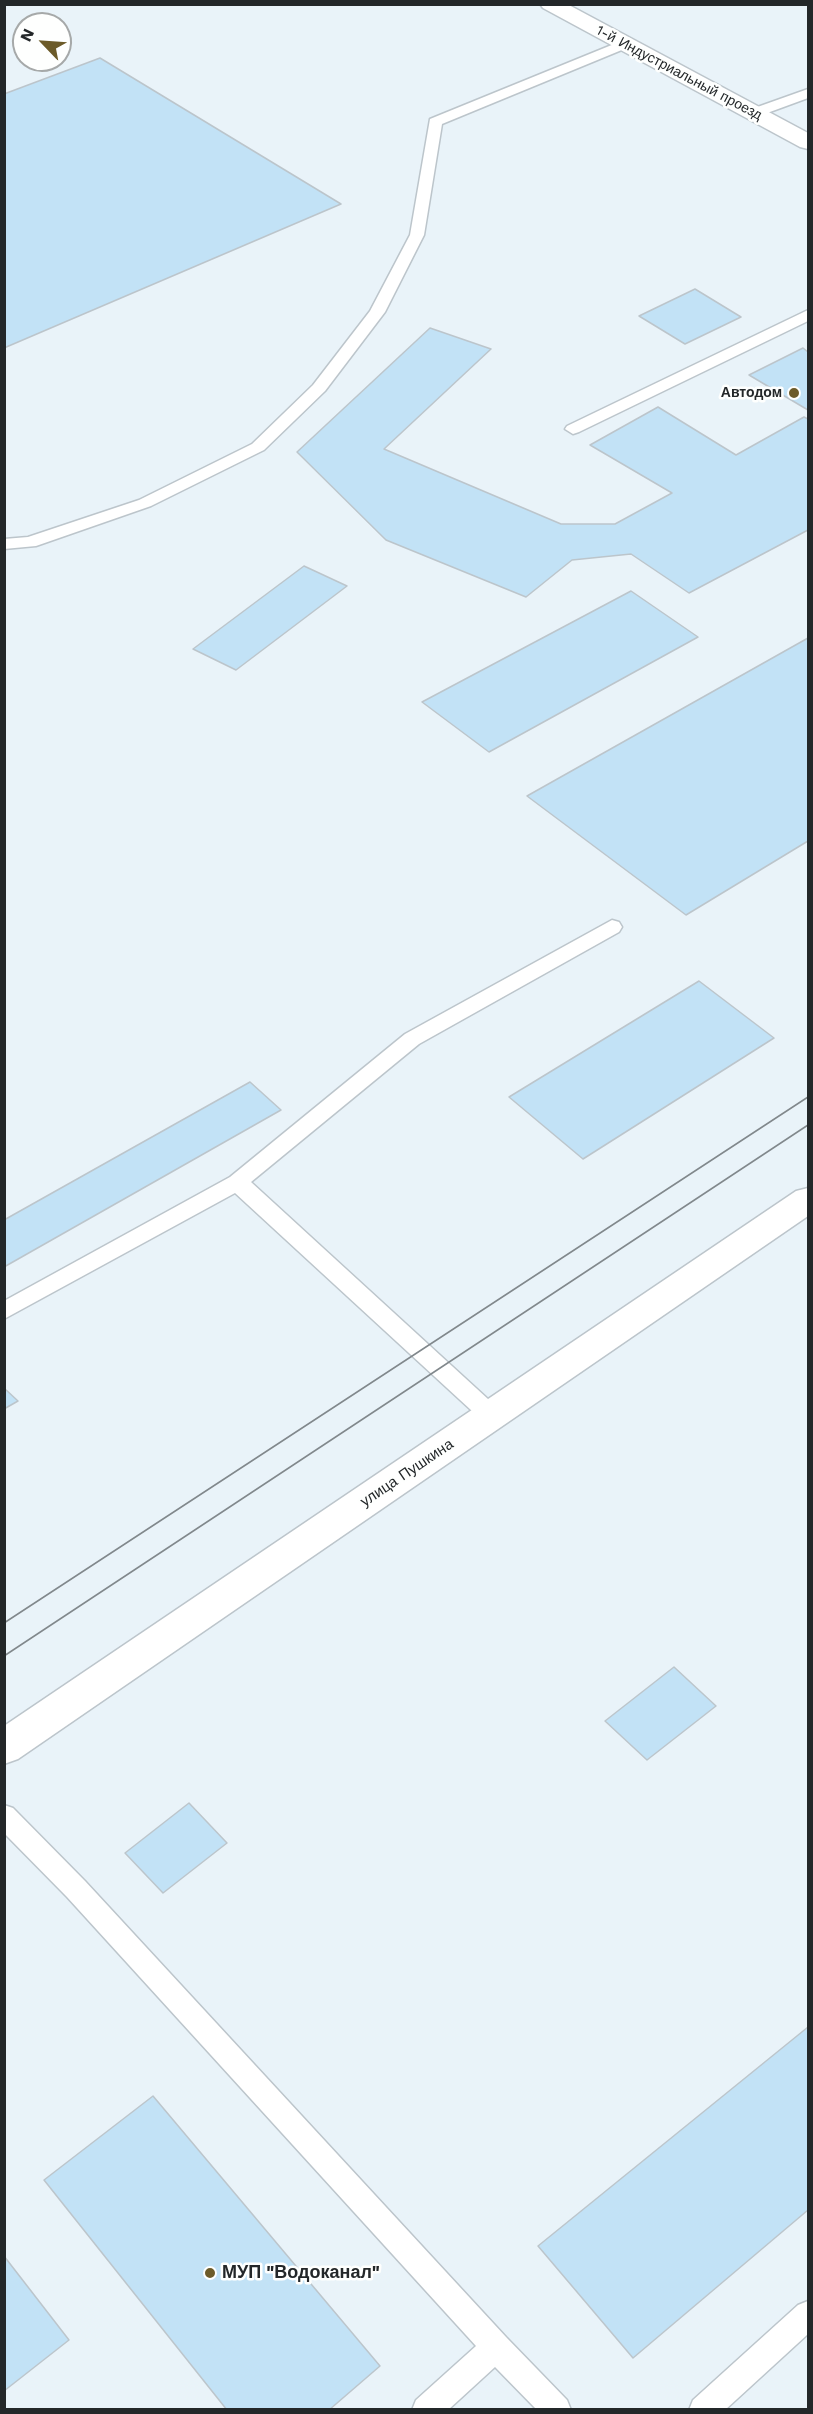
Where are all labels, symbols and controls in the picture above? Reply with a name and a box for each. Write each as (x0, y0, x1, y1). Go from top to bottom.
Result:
north arrow (12, 12, 72, 72)
street label: 1-й Индустриальный проезд (593, 22, 765, 124)
text: N (16, 26, 38, 44)
place label: Автодом (721, 385, 782, 401)
marker: Автодом (787, 386, 801, 400)
street label: улица Пушкина (357, 1435, 457, 1511)
place label: МУП "Водоканал" (222, 2262, 380, 2284)
marker: МУП "Водоканал" (203, 2266, 217, 2280)

